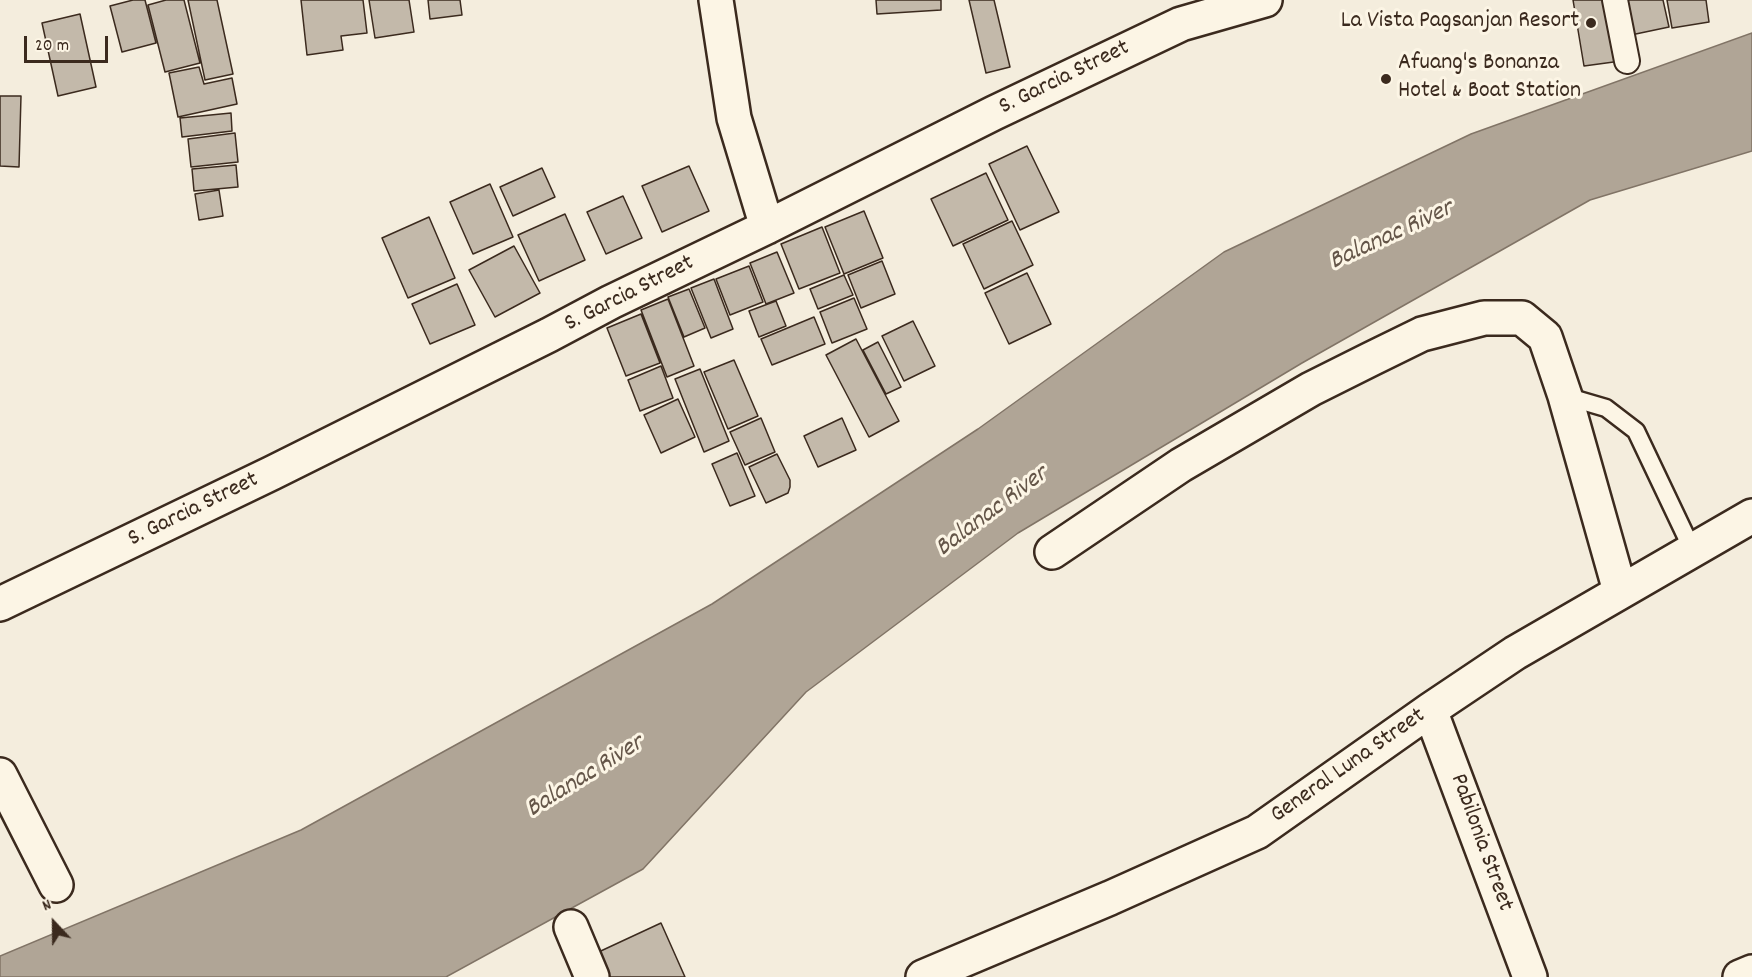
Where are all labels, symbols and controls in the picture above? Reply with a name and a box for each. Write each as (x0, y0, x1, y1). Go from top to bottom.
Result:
place label: La Vista Pagsanjan Resort (1341, 9, 1579, 37)
marker: La Vista Pagsanjan Resort (1584, 16, 1598, 30)
scale bar (27, 24, 111, 62)
text: 20 m (35, 34, 69, 59)
street label: S. Garcia Street (995, 35, 1135, 123)
place label: Afuang's Bonanza Hotel & Boat Station (1398, 51, 1581, 107)
marker: Afuang's Bonanza Hotel & Boat Station (1379, 72, 1393, 86)
water label: Balanac River (1325, 195, 1459, 279)
street label: S. Garcia Street (560, 250, 700, 340)
water label: Balanac River (931, 461, 1055, 565)
street label: S. Garcia Street (124, 467, 264, 555)
street label: General Luna Street (1266, 703, 1432, 831)
water label: Balanac River (521, 730, 651, 826)
street label: Pabilonia Street (1442, 770, 1518, 916)
north arrow (24, 893, 84, 953)
text: N (39, 894, 55, 918)

